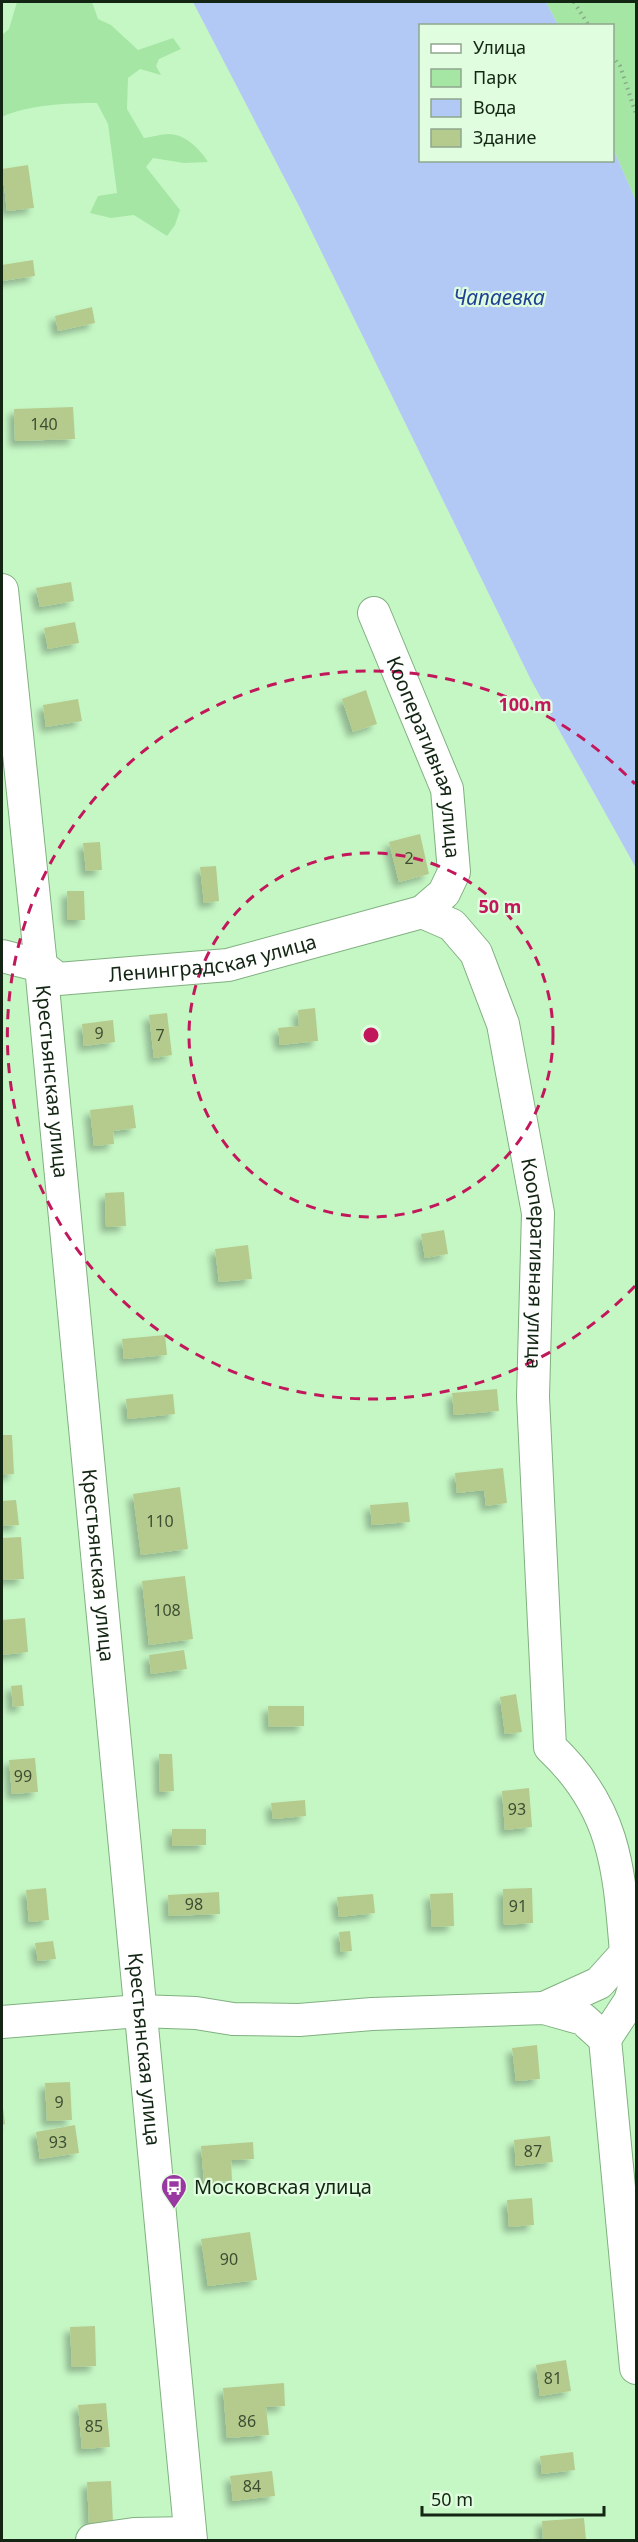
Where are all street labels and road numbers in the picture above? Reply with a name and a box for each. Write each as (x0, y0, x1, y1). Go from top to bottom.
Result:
street label: Кооперативная улица (380, 652, 467, 859)
street label: Ленинградская улица (108, 927, 319, 988)
street label: Крестьянская улица (30, 984, 75, 1179)
street label: Кооперативная улица (515, 1155, 552, 1369)
street label: Крестьянская улица (76, 1467, 121, 1663)
street label: Крестьянская улица (122, 1951, 167, 2147)

